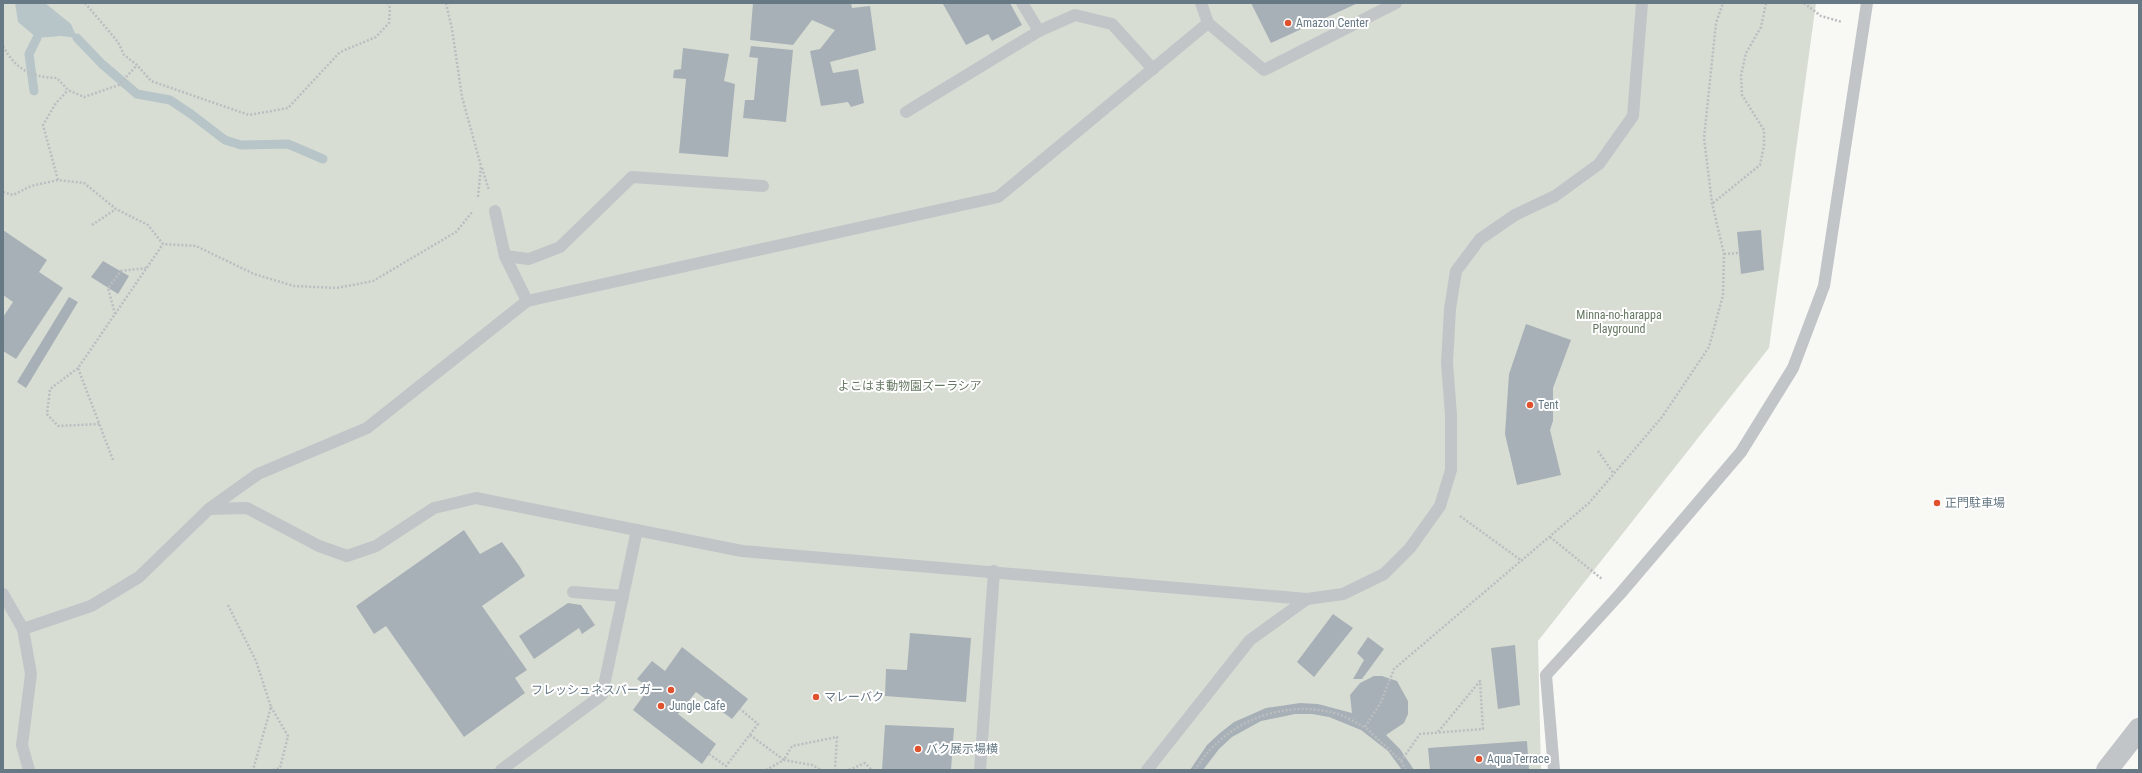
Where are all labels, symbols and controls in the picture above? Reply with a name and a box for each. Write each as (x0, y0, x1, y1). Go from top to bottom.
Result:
place label: Amazon Center (1296, 16, 1369, 30)
marker: Amazon Center (1283, 18, 1293, 28)
park label: Minna-no-harappa Playground (1576, 308, 1662, 336)
park label: よこはま動物園ズーラシア (838, 379, 982, 393)
place label: Tent (1538, 398, 1559, 412)
marker: Tent (1525, 400, 1535, 410)
place label: 正門駐車場 (1945, 496, 2005, 510)
marker: 正門駐車場 (1932, 498, 1942, 508)
place label: フレッシュネスバーガー (531, 683, 663, 697)
marker: フレッシュネスバーガー (666, 685, 676, 695)
place label: マレーバク (824, 690, 884, 704)
marker: マレーバク (811, 692, 821, 702)
place label: Jungle Cafe (669, 699, 726, 713)
marker: Jungle Cafe (656, 701, 666, 711)
place label: バク展示場横 (926, 742, 998, 756)
marker: バク展示場横 (913, 744, 923, 754)
place label: Aqua Terrace (1487, 752, 1550, 766)
marker: Aqua Terrace (1474, 754, 1484, 764)

